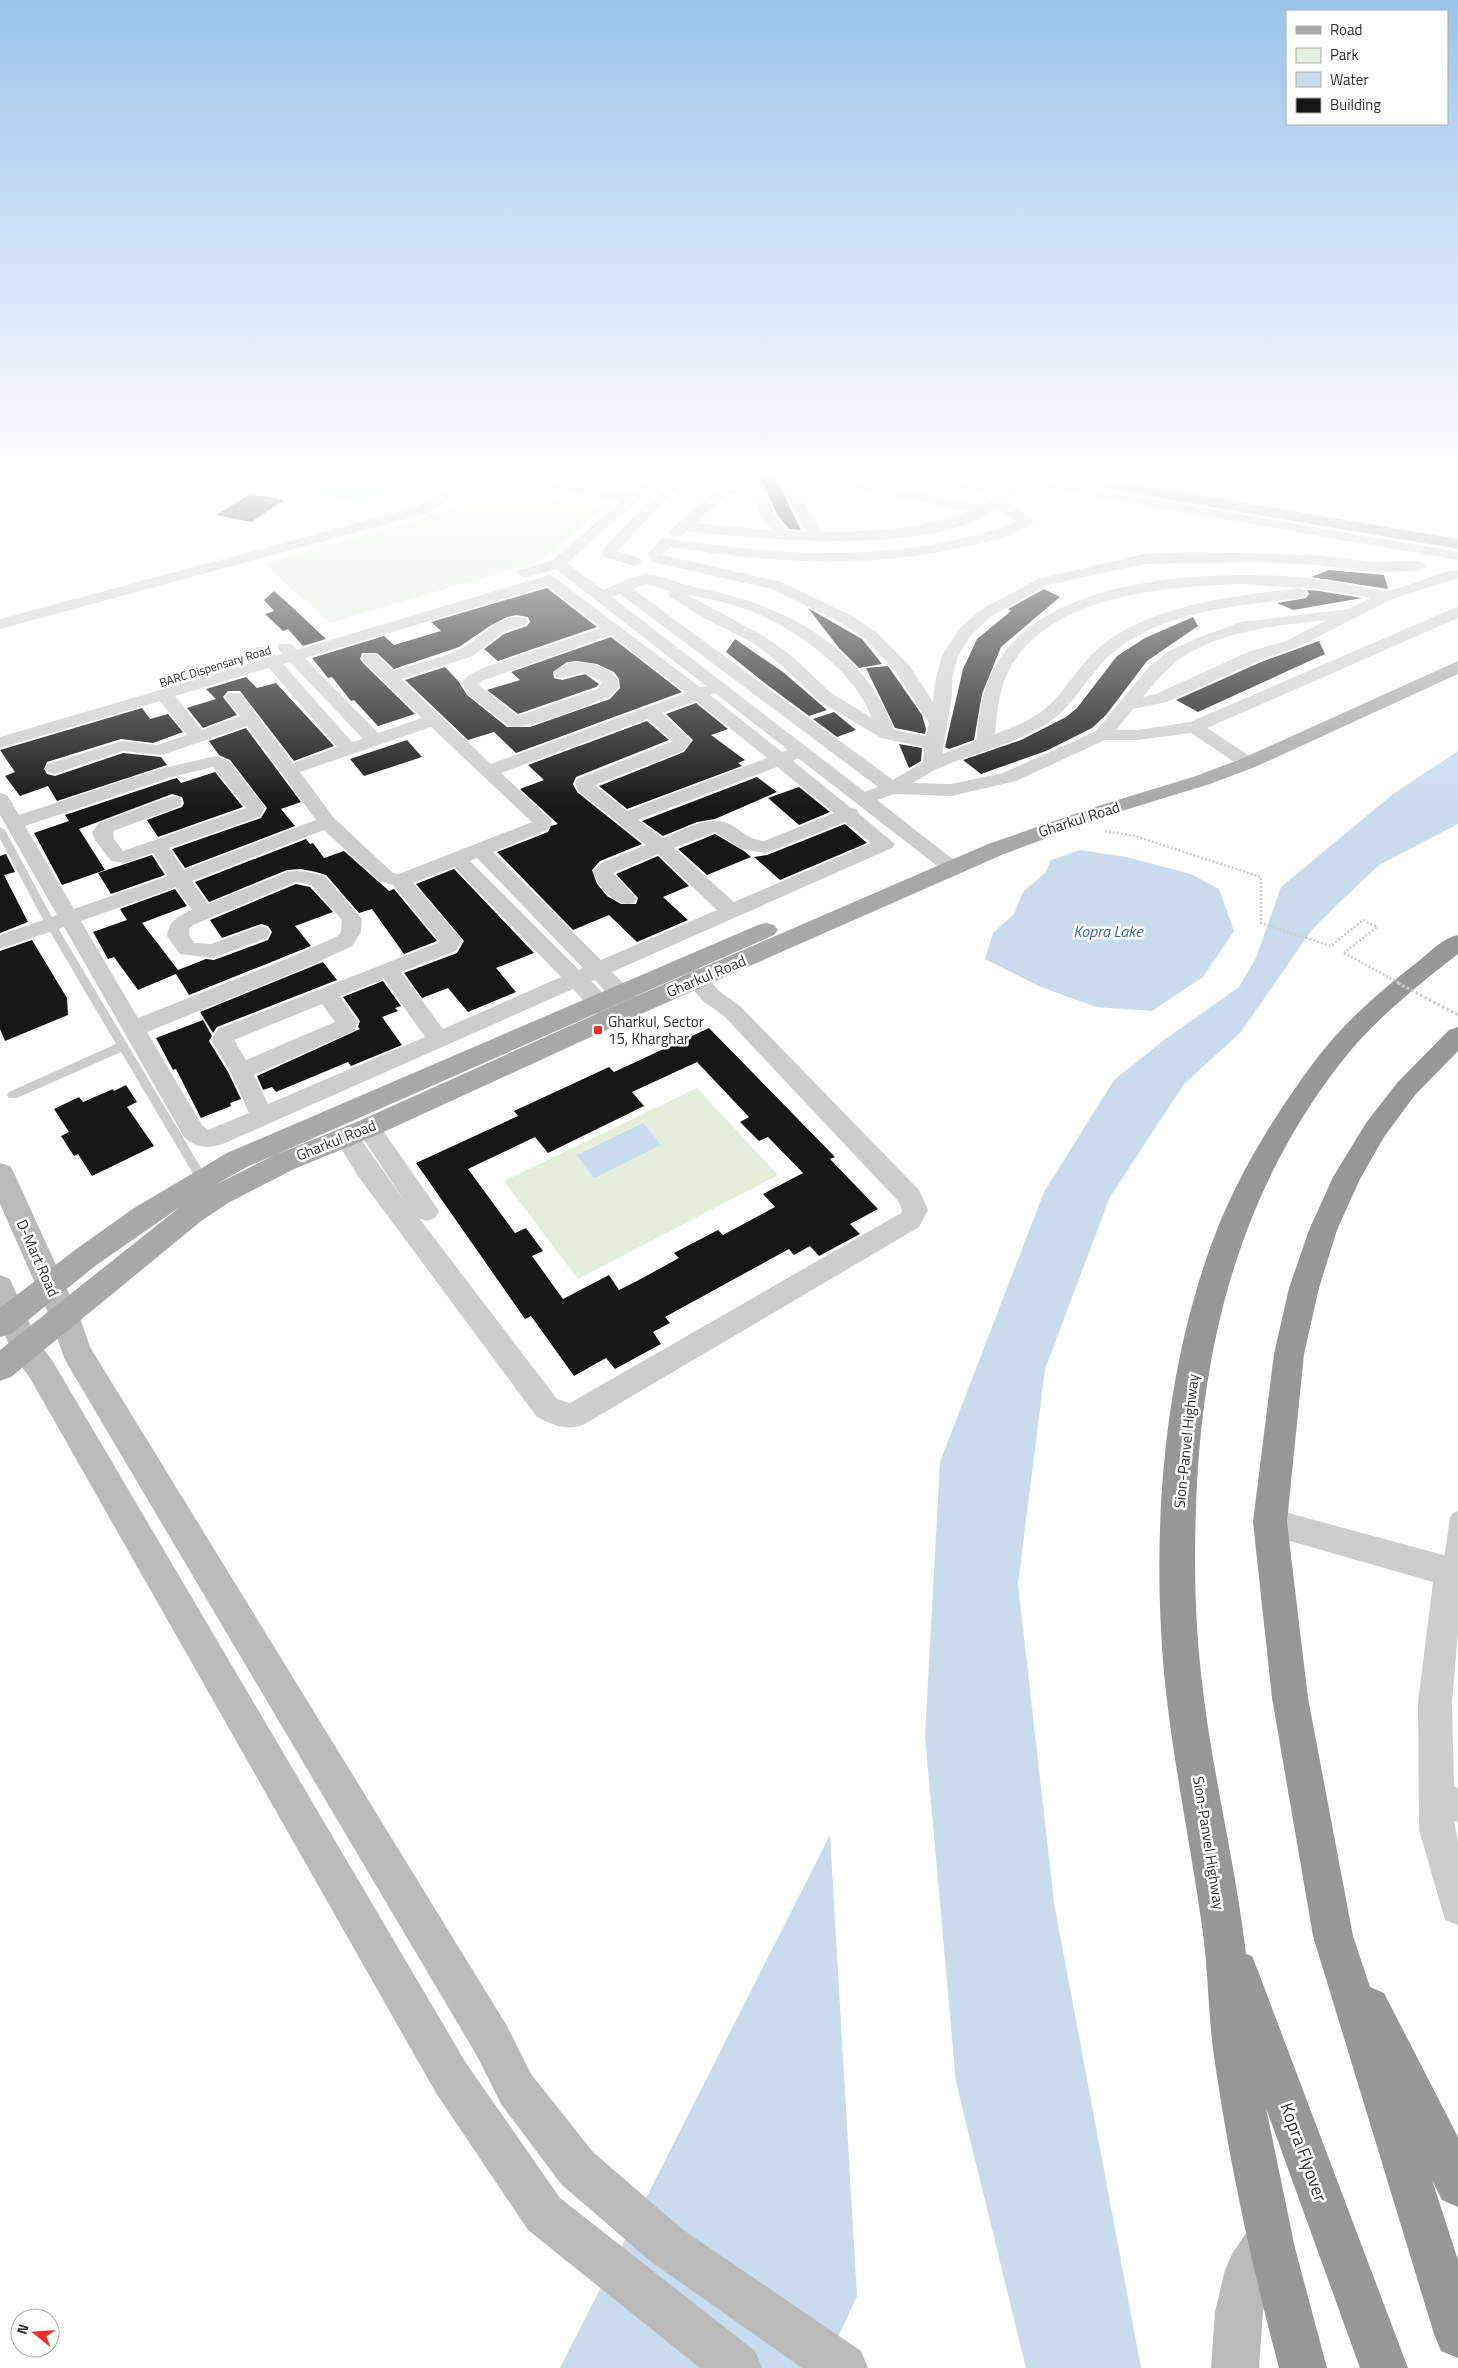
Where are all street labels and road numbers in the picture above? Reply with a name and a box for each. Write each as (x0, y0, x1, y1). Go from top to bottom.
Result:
street label: BARC Dispensary Road (157, 640, 273, 692)
street label: Gharkul Road (1035, 795, 1123, 843)
street label: Gharkul Road (663, 949, 749, 1003)
street label: Gharkul Road (293, 1114, 379, 1166)
street label: D-Mart Road (11, 1216, 65, 1300)
street label: Sion-Panvel Highway (1168, 1373, 1204, 1509)
street label: Sion-Panvel Highway (1187, 1775, 1231, 1911)
street label: Kopra Flyover (1274, 2099, 1334, 2205)

